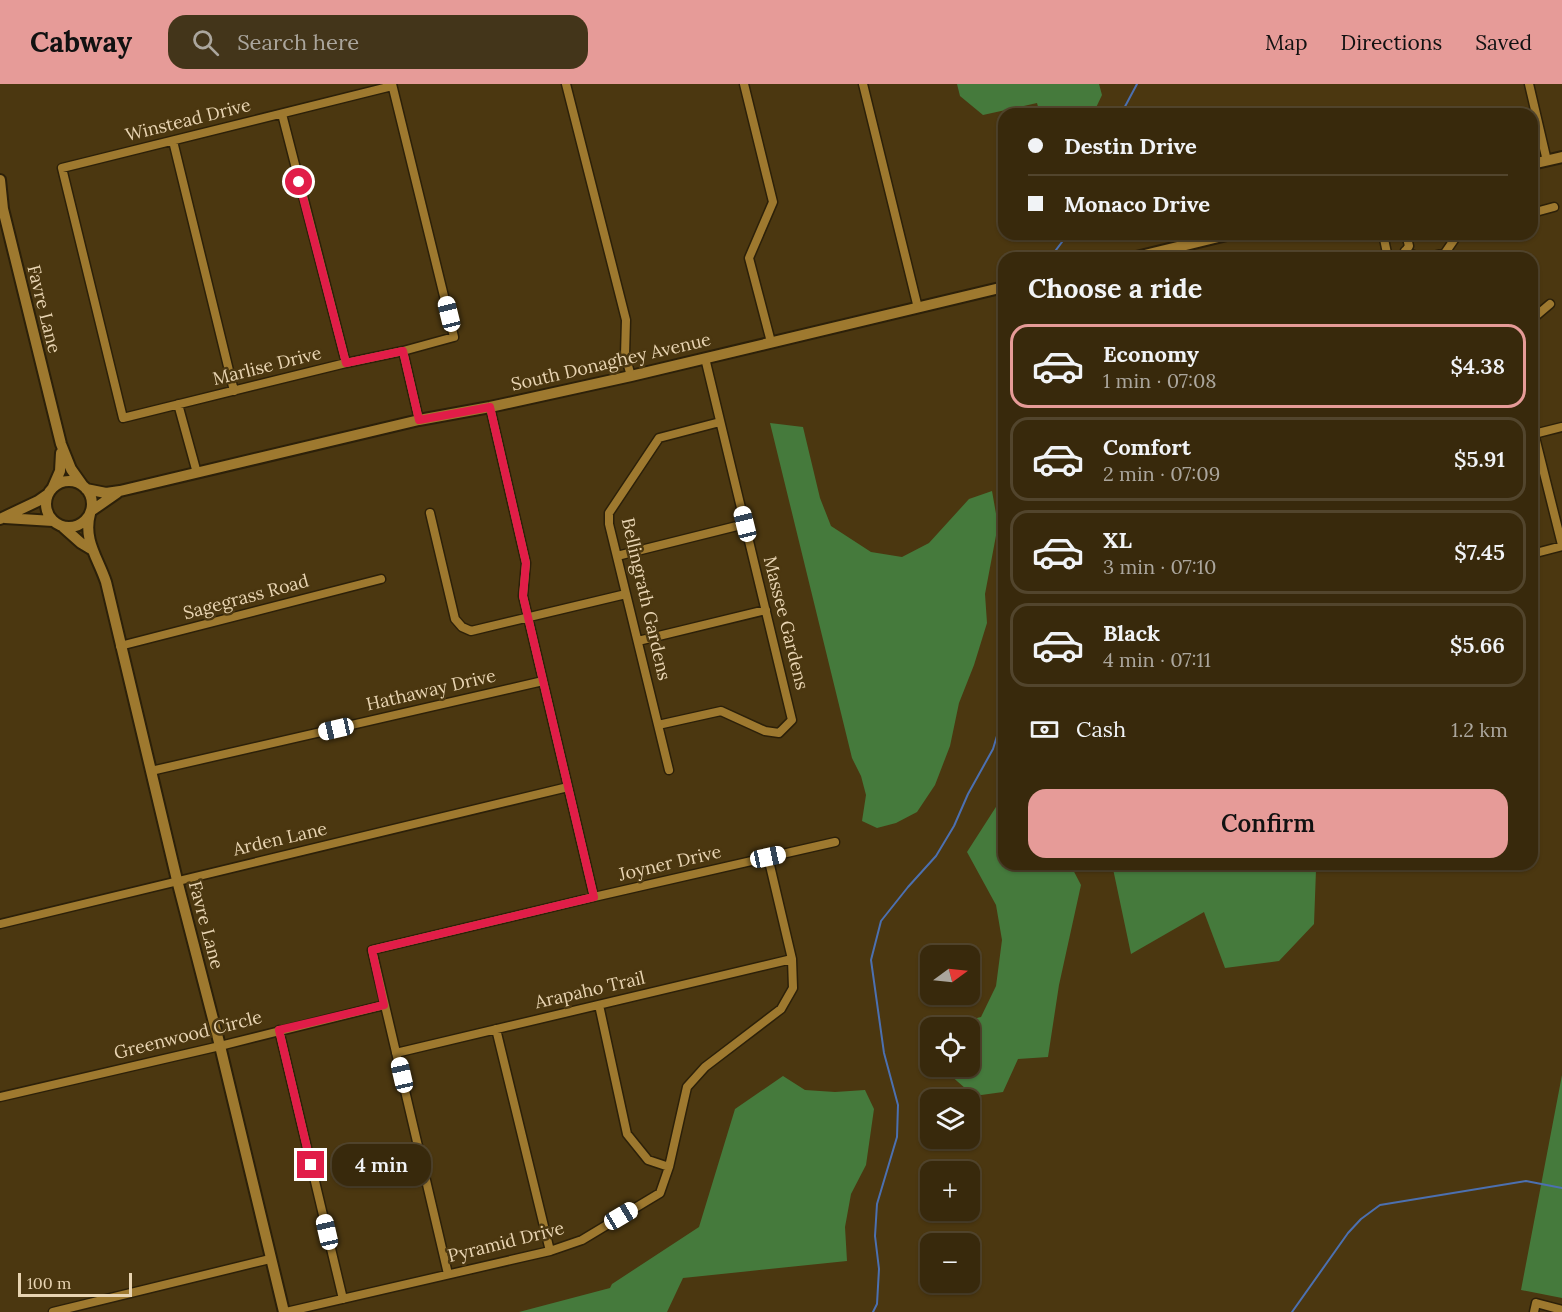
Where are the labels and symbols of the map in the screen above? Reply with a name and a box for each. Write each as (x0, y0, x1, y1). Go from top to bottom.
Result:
street label: Winstead Drive (123, 93, 253, 146)
route start (285, 168, 312, 195)
street label: Favre Lane (22, 262, 67, 356)
car (436, 294, 462, 334)
street label: South Donaghey Avenue (509, 327, 713, 396)
street label: Marlise Drive (210, 341, 324, 390)
car (732, 504, 758, 544)
street label: Bellingrath Gardens (617, 515, 676, 683)
street label: Massee Gardens (759, 554, 814, 692)
street label: Sagegrass Road (181, 569, 311, 624)
street label: Hathaway Drive (364, 663, 498, 716)
car (316, 716, 356, 742)
street label: Arden Lane (230, 816, 329, 861)
street label: Joyner Drive (615, 839, 724, 886)
car (749, 844, 787, 870)
street label: Favre Lane (184, 878, 229, 972)
north arrow (920, 945, 980, 1005)
street label: Arapaho Trail (532, 966, 647, 1014)
street label: Greenwood Circle (111, 1005, 264, 1064)
car (389, 1055, 415, 1095)
callout: 4 min (332, 1144, 431, 1186)
route end (297, 1151, 324, 1178)
car (601, 1199, 641, 1233)
car (314, 1212, 340, 1252)
street label: Pyramid Drive (445, 1216, 567, 1267)
scale bar (18, 1270, 132, 1298)

